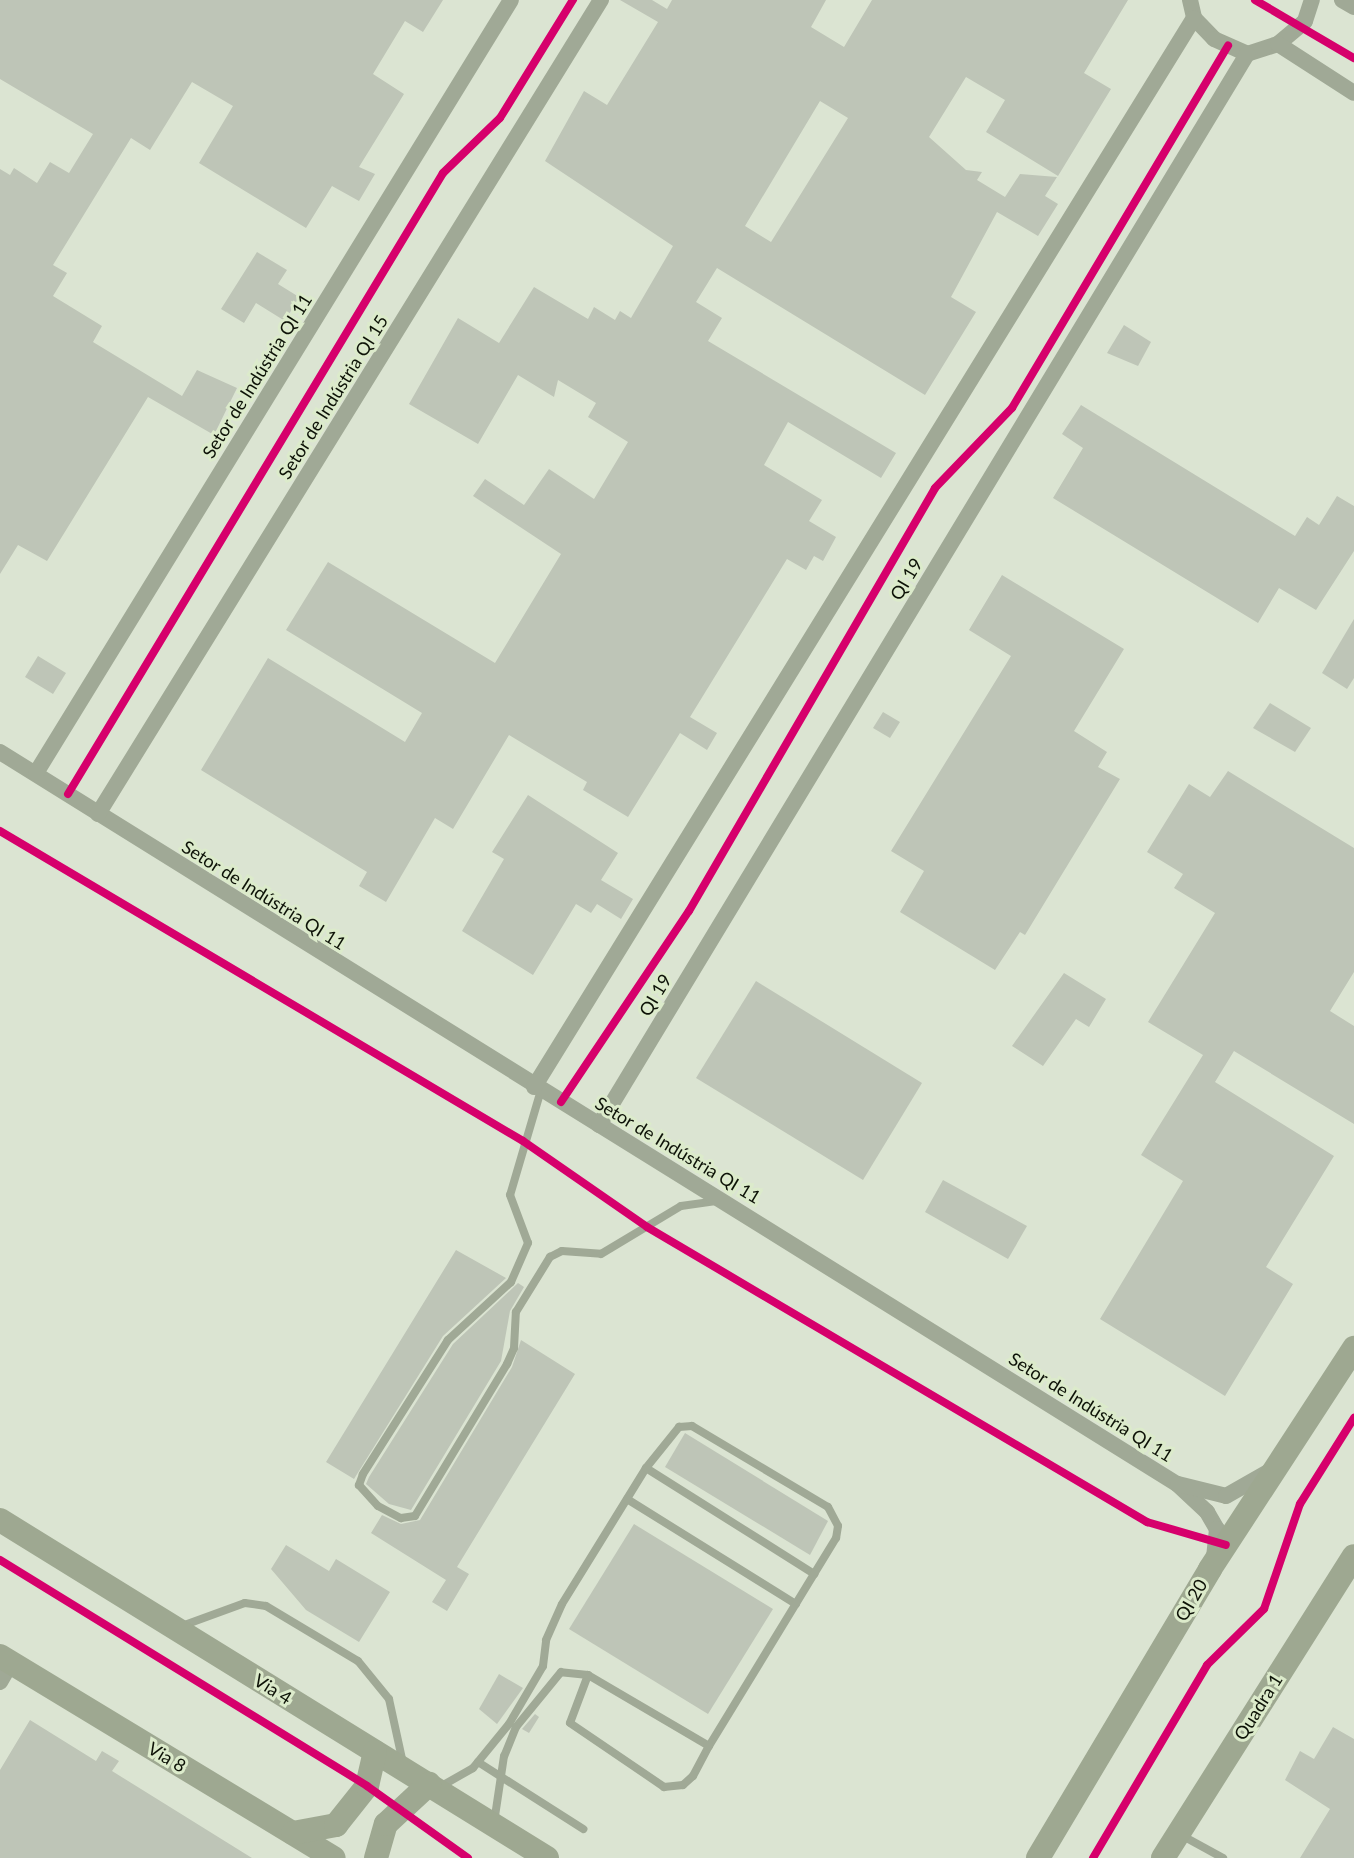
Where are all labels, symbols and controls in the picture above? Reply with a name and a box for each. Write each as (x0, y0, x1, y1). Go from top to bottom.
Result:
street label: Setor de Indústria QI 11 (198, 290, 316, 462)
street label: Setor de Indústria QI 15 (274, 311, 392, 483)
street label: QI 19 (885, 554, 927, 604)
street label: Setor de Indústria QI 11 (178, 836, 350, 954)
street label: QI 19 (634, 970, 676, 1020)
street label: Setor de Indústria QI 11 (591, 1092, 765, 1208)
street label: Setor de Indústria QI 11 (1005, 1348, 1177, 1466)
street label: QI 20 (1170, 1575, 1212, 1625)
street label: Via 4 (250, 1669, 296, 1709)
street label: Quadra 1 (1229, 1670, 1287, 1744)
street label: Via 8 (144, 1737, 190, 1777)

